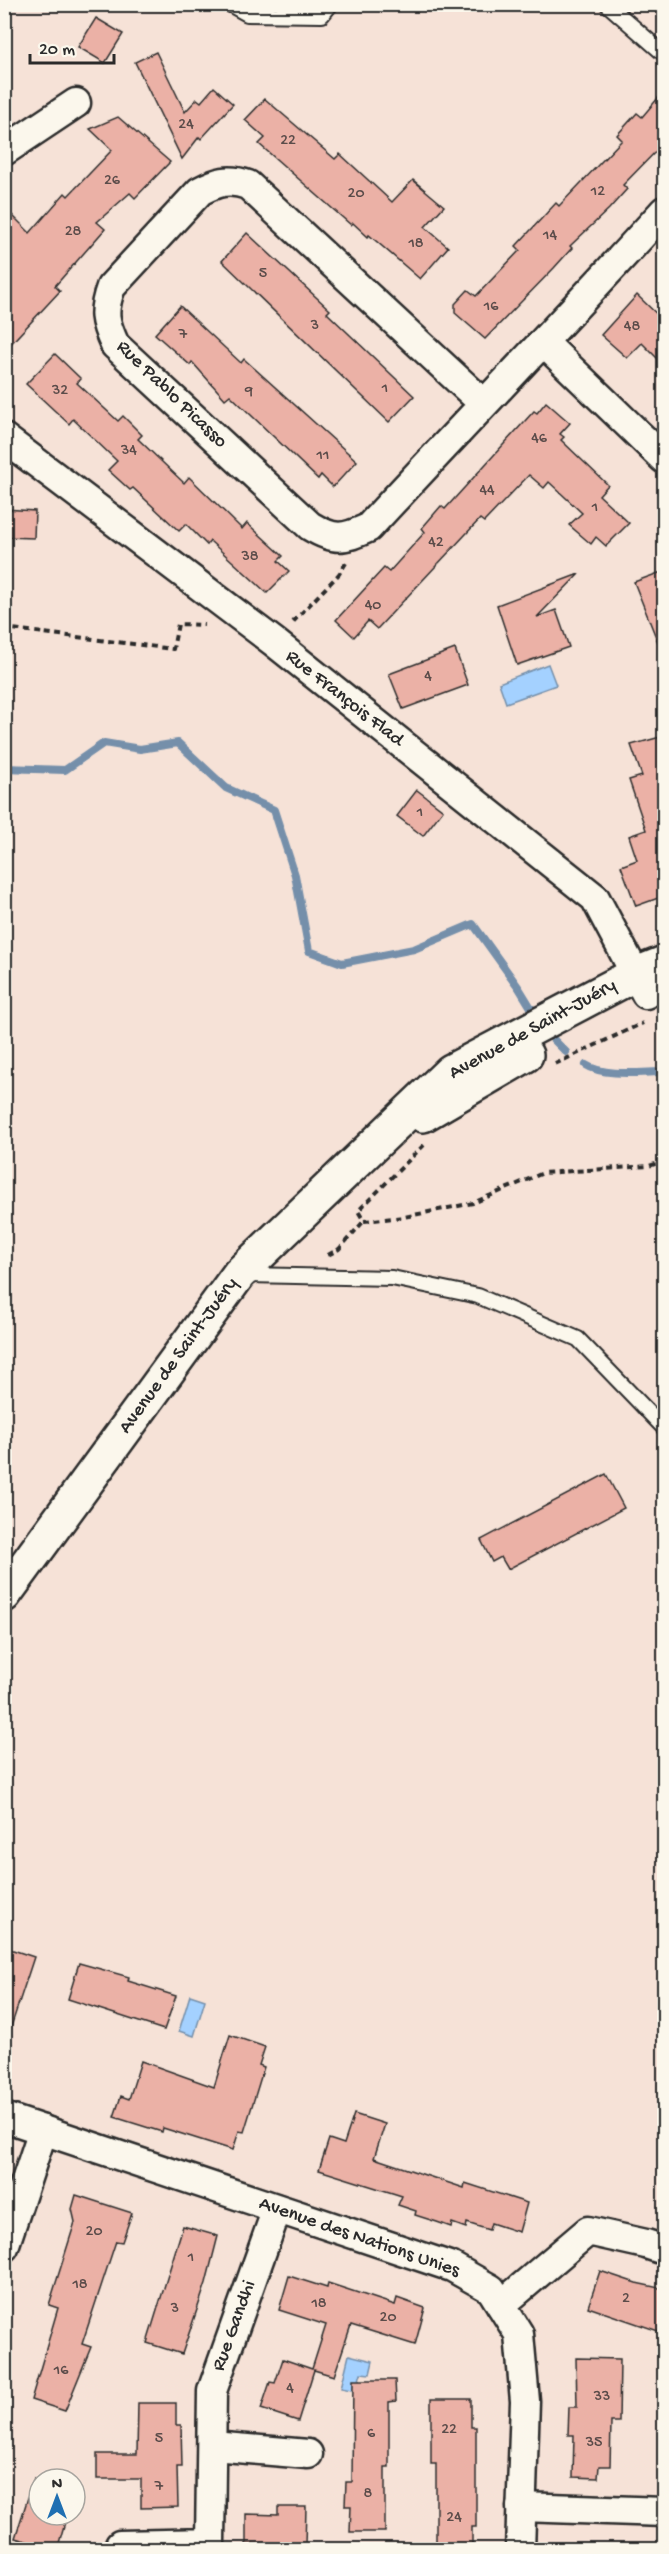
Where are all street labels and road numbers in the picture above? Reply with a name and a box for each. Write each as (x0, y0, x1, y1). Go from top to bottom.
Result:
street label: Rue Pablo Picasso (111, 336, 231, 454)
street label: Rue François Flad (280, 646, 410, 754)
street label: Avenue de Saint-Juéry (445, 974, 621, 1086)
street label: Avenue de Saint-Juéry (115, 1273, 244, 1439)
street label: Avenue des Nations Unies (256, 2193, 463, 2283)
street label: Rue Gandhi (208, 2277, 262, 2375)

